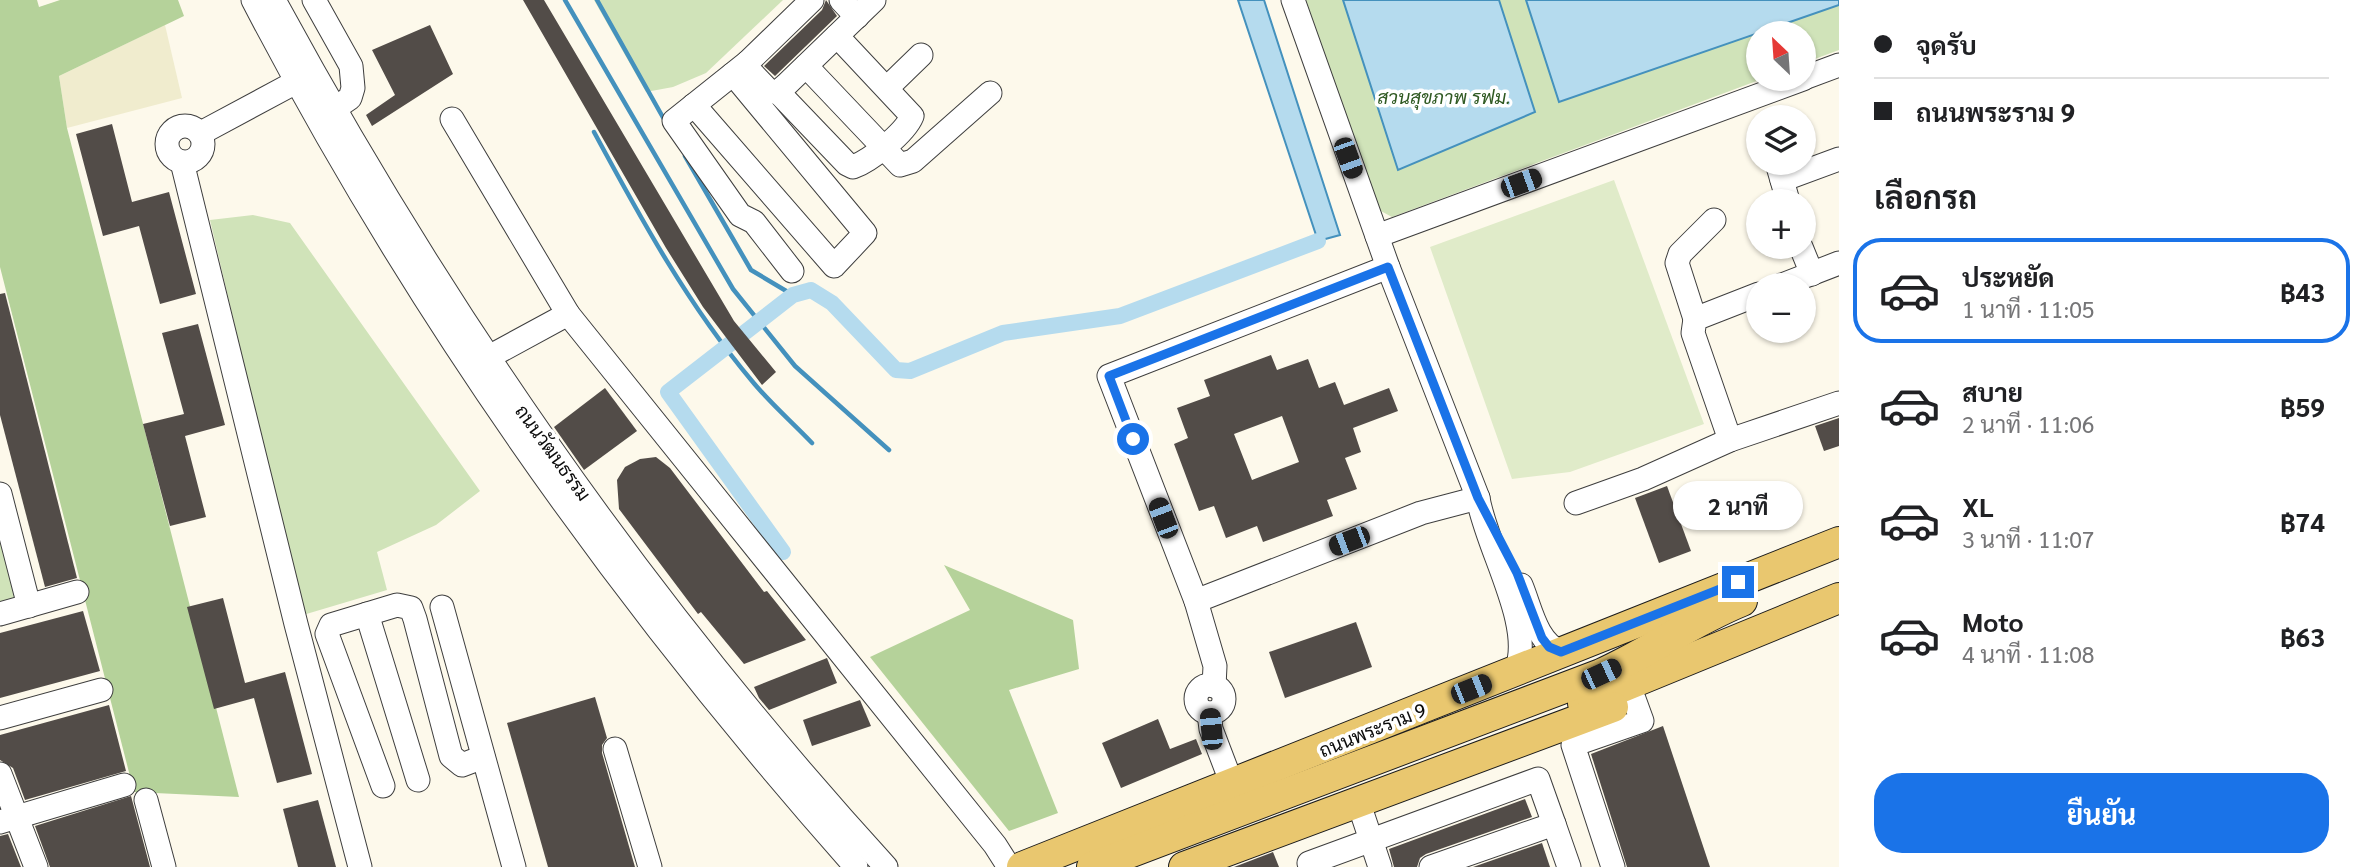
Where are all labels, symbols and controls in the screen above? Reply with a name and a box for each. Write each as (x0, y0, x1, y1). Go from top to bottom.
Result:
north arrow (1746, 21, 1816, 91)
map controls (1746, 21, 1816, 343)
text: จุดรับ (1916, 27, 1977, 61)
park label: สวนสุขภาพ รฟม. (1377, 84, 1511, 110)
text: ถนนพระราม 9 (1916, 94, 2075, 128)
button: layers (1746, 105, 1816, 175)
car (1331, 135, 1366, 181)
car (1498, 166, 1545, 200)
text: เลือกรถ (1874, 175, 1977, 216)
button: + (1746, 189, 1816, 259)
icon: car (1878, 259, 1941, 322)
text: ประหยัด (1962, 259, 2055, 293)
button: − (1746, 273, 1816, 343)
text: ฿43 (2280, 274, 2325, 308)
text: 1 นาที · 11:05 (1962, 293, 2095, 323)
icon: car (1878, 374, 1941, 437)
text: สบาย (1962, 374, 2023, 408)
text: ฿59 (2280, 389, 2325, 423)
street label: ถนนวัฒนธรรม (511, 399, 597, 505)
text: 2 นาที · 11:06 (1962, 408, 2095, 438)
route start (1117, 423, 1149, 455)
callout: 2 นาที (1673, 480, 1803, 530)
icon: car (1878, 489, 1941, 552)
text: XL (1962, 489, 1994, 523)
text: 2 นาที (1708, 490, 1768, 520)
car (1146, 495, 1181, 541)
text: ฿74 (2280, 504, 2325, 538)
text: 3 นาที · 11:07 (1962, 523, 2095, 553)
car (1326, 524, 1373, 558)
route end (1722, 566, 1754, 598)
icon: car (1878, 604, 1941, 667)
text: Moto (1962, 604, 2023, 638)
text: ฿63 (2280, 619, 2325, 653)
text: 4 นาที · 11:08 (1962, 638, 2095, 668)
car (1578, 656, 1625, 692)
car (1448, 671, 1495, 707)
street label: ถนนพระราม 9 (1315, 697, 1429, 761)
car (1199, 707, 1224, 751)
button: ยืนยัน (1874, 773, 2329, 853)

